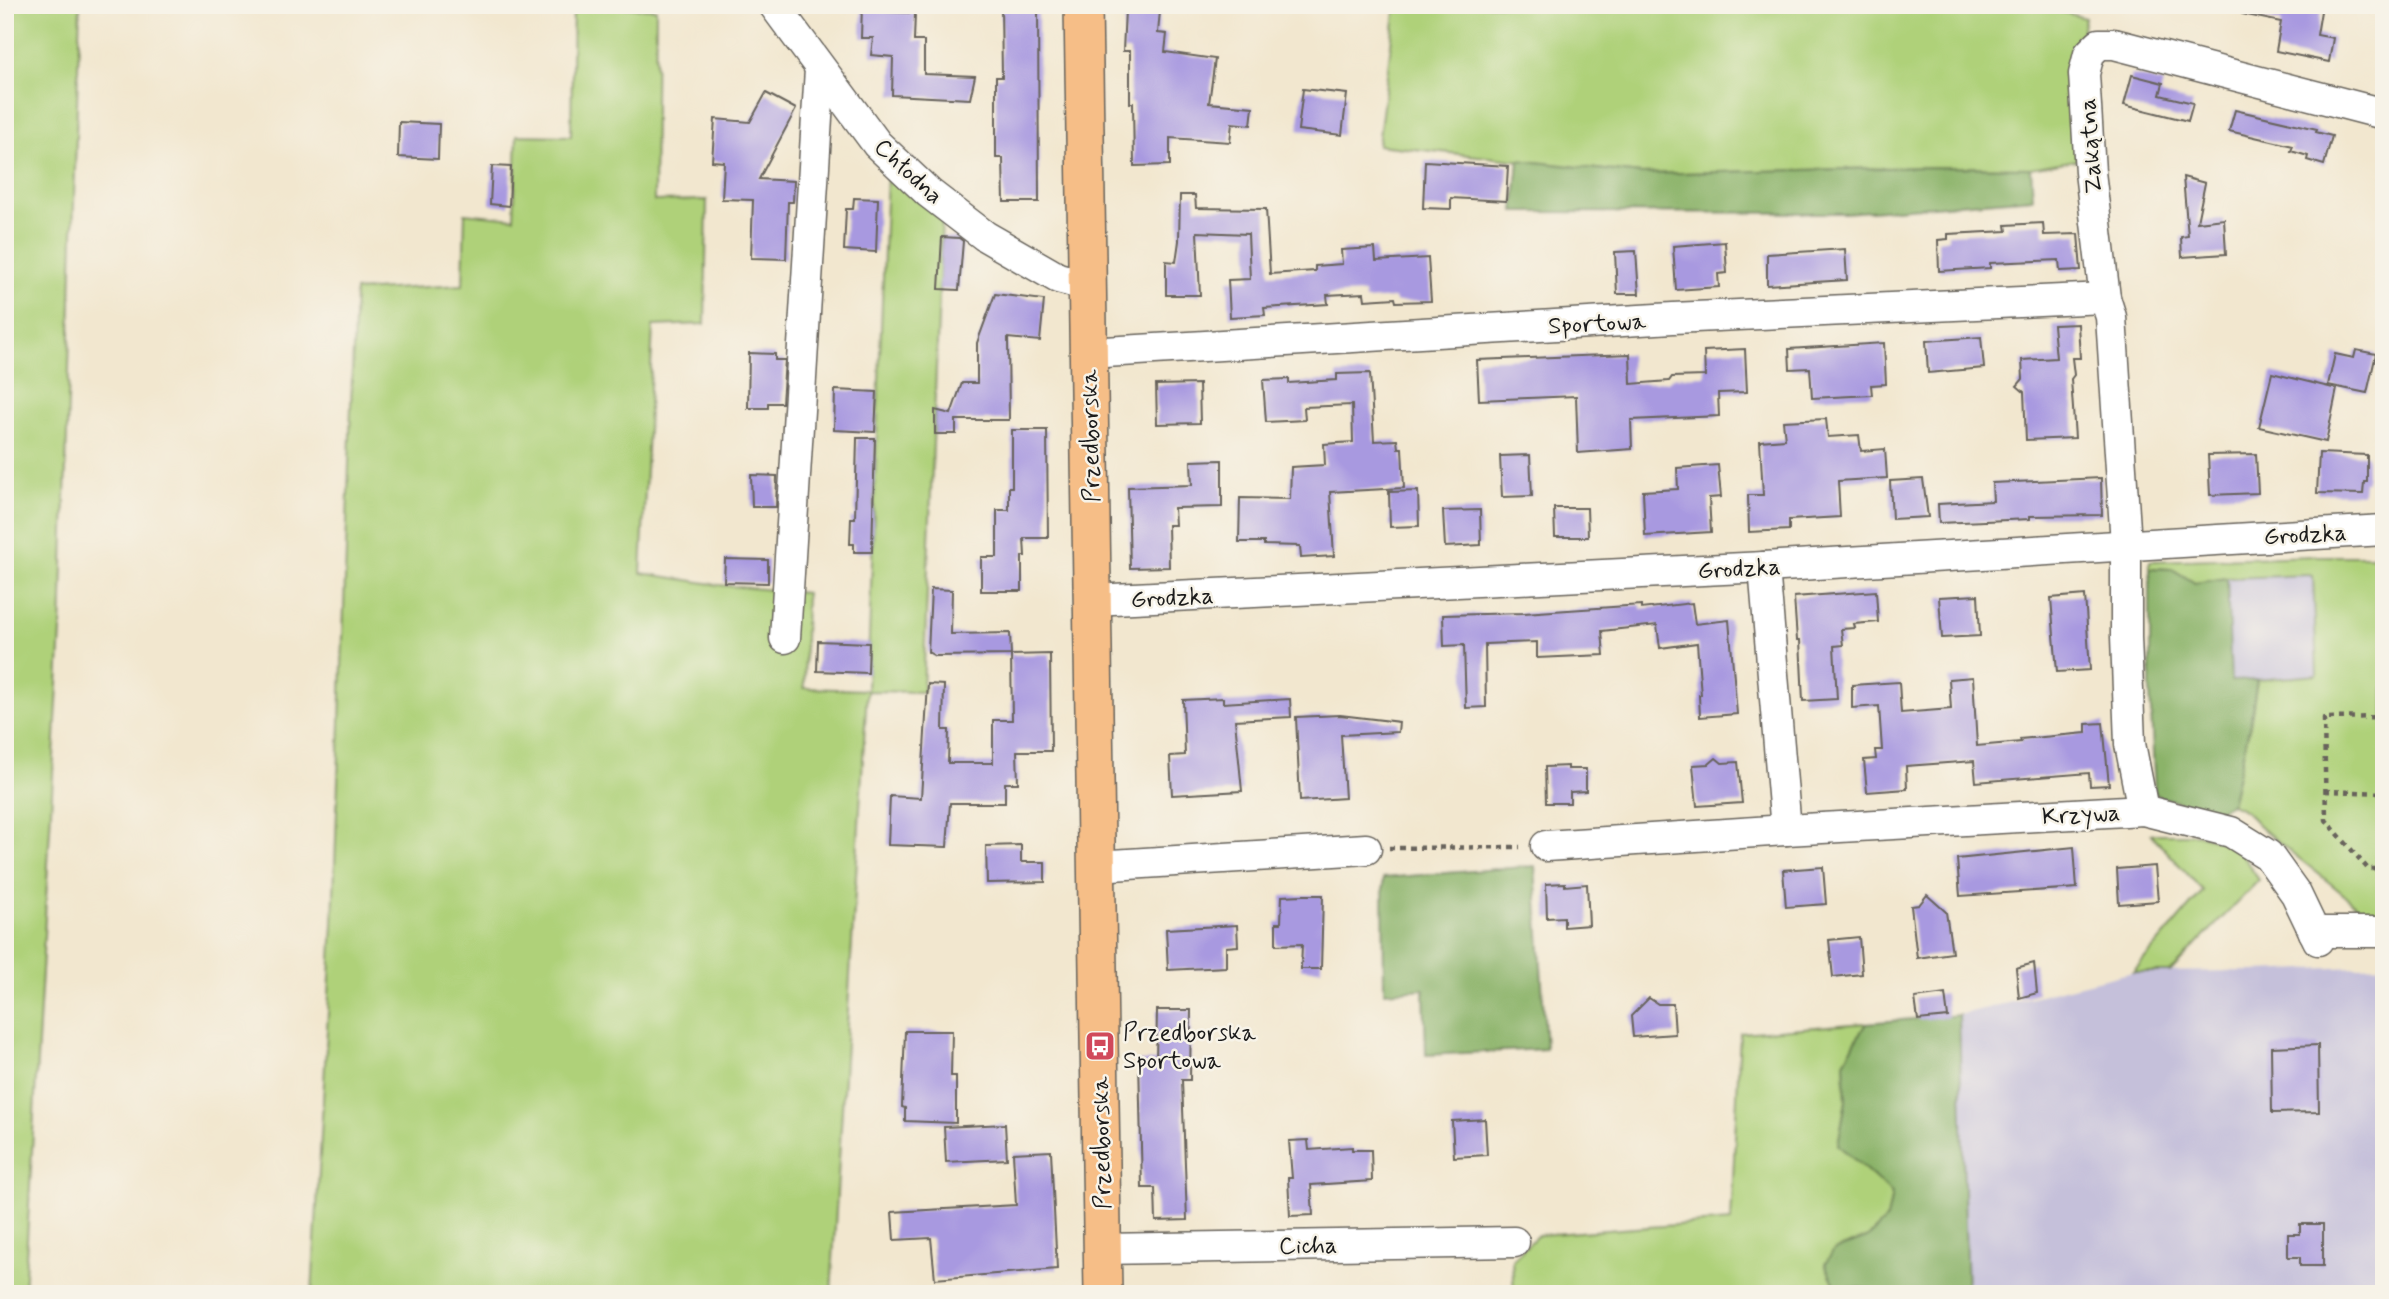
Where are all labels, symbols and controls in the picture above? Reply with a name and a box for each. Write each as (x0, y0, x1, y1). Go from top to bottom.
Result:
street label: Zakątna (2073, 97, 2110, 195)
street label: Chłodna (867, 132, 949, 212)
street label: Sportowa (1547, 306, 1647, 343)
street label: Przedborska (1075, 369, 1108, 503)
street label: Grodzka (2263, 518, 2347, 553)
street label: Grodzka (1697, 552, 1781, 587)
street label: Grodzka (1130, 581, 1214, 616)
street label: Krzywa (2041, 798, 2121, 833)
place label: Przedborska Sportowa (1123, 1018, 1257, 1077)
bus stop icon: Przedborska Sportowa (1083, 1029, 1117, 1063)
street label: Przedborska (1086, 1076, 1119, 1210)
street label: Cicha (1279, 1230, 1337, 1263)

